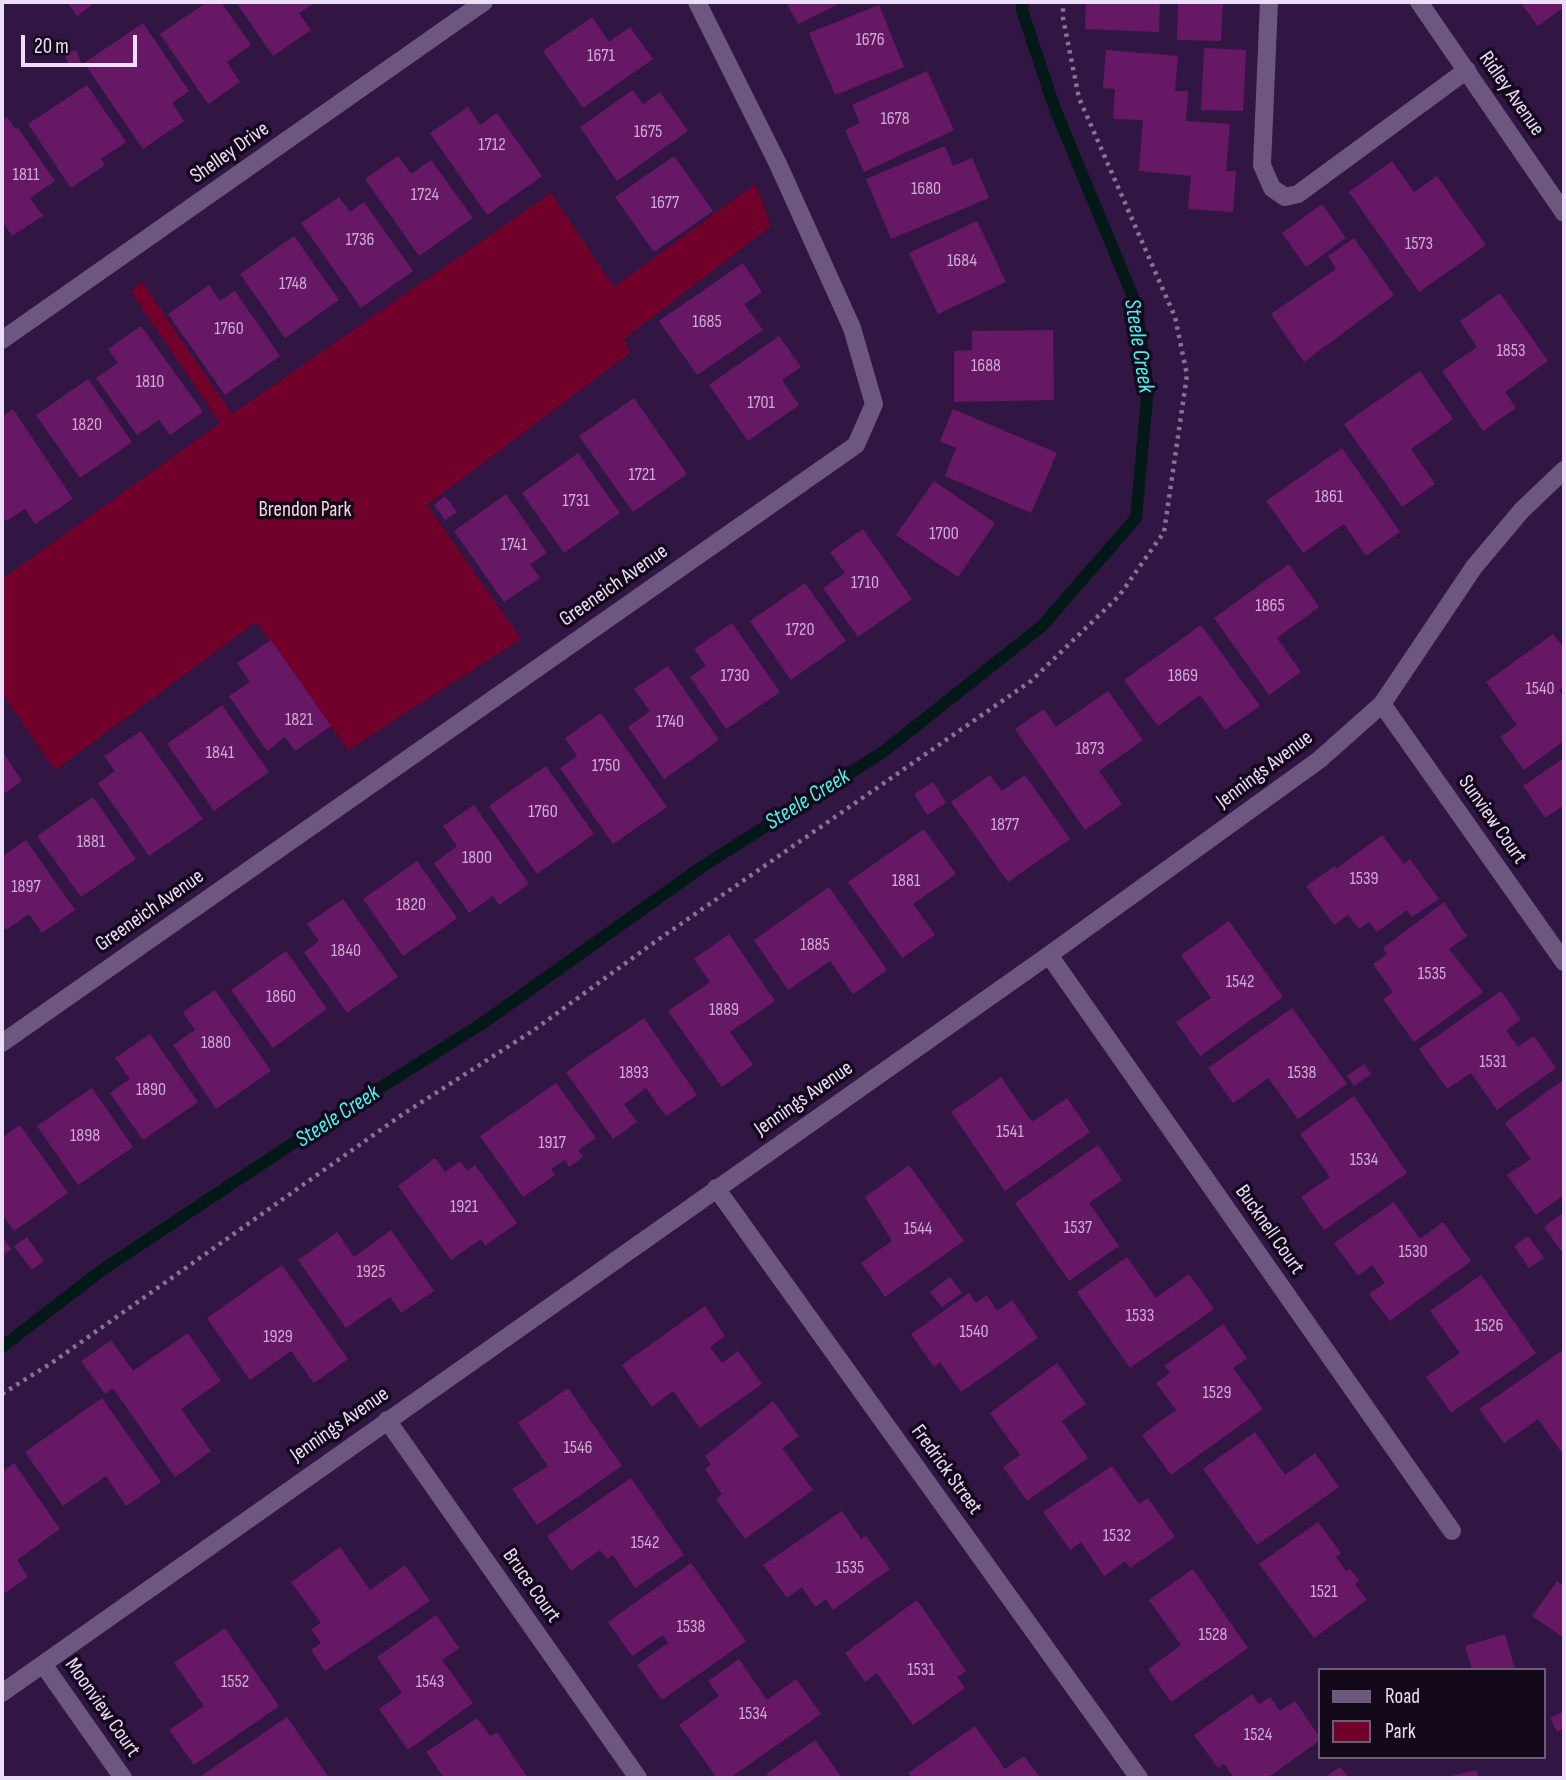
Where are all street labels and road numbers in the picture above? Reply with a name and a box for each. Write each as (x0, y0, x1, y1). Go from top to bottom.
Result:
street label: Ridley Avenue (1473, 47, 1549, 141)
street label: Shelley Drive (186, 117, 274, 189)
street label: Greeneich Avenue (555, 539, 673, 633)
street label: Jennings Avenue (1212, 726, 1318, 814)
street label: Sunview Court (1452, 771, 1532, 869)
street label: Greeneich Avenue (91, 864, 209, 958)
street label: Jennings Avenue (750, 1056, 858, 1142)
street label: Bucknell Court (1229, 1180, 1309, 1280)
street label: Jennings Avenue (286, 1382, 394, 1468)
street label: Fredrick Street (905, 1420, 987, 1520)
street label: Bruce Court (496, 1544, 566, 1628)
street label: Moonview Court (59, 1654, 145, 1762)

